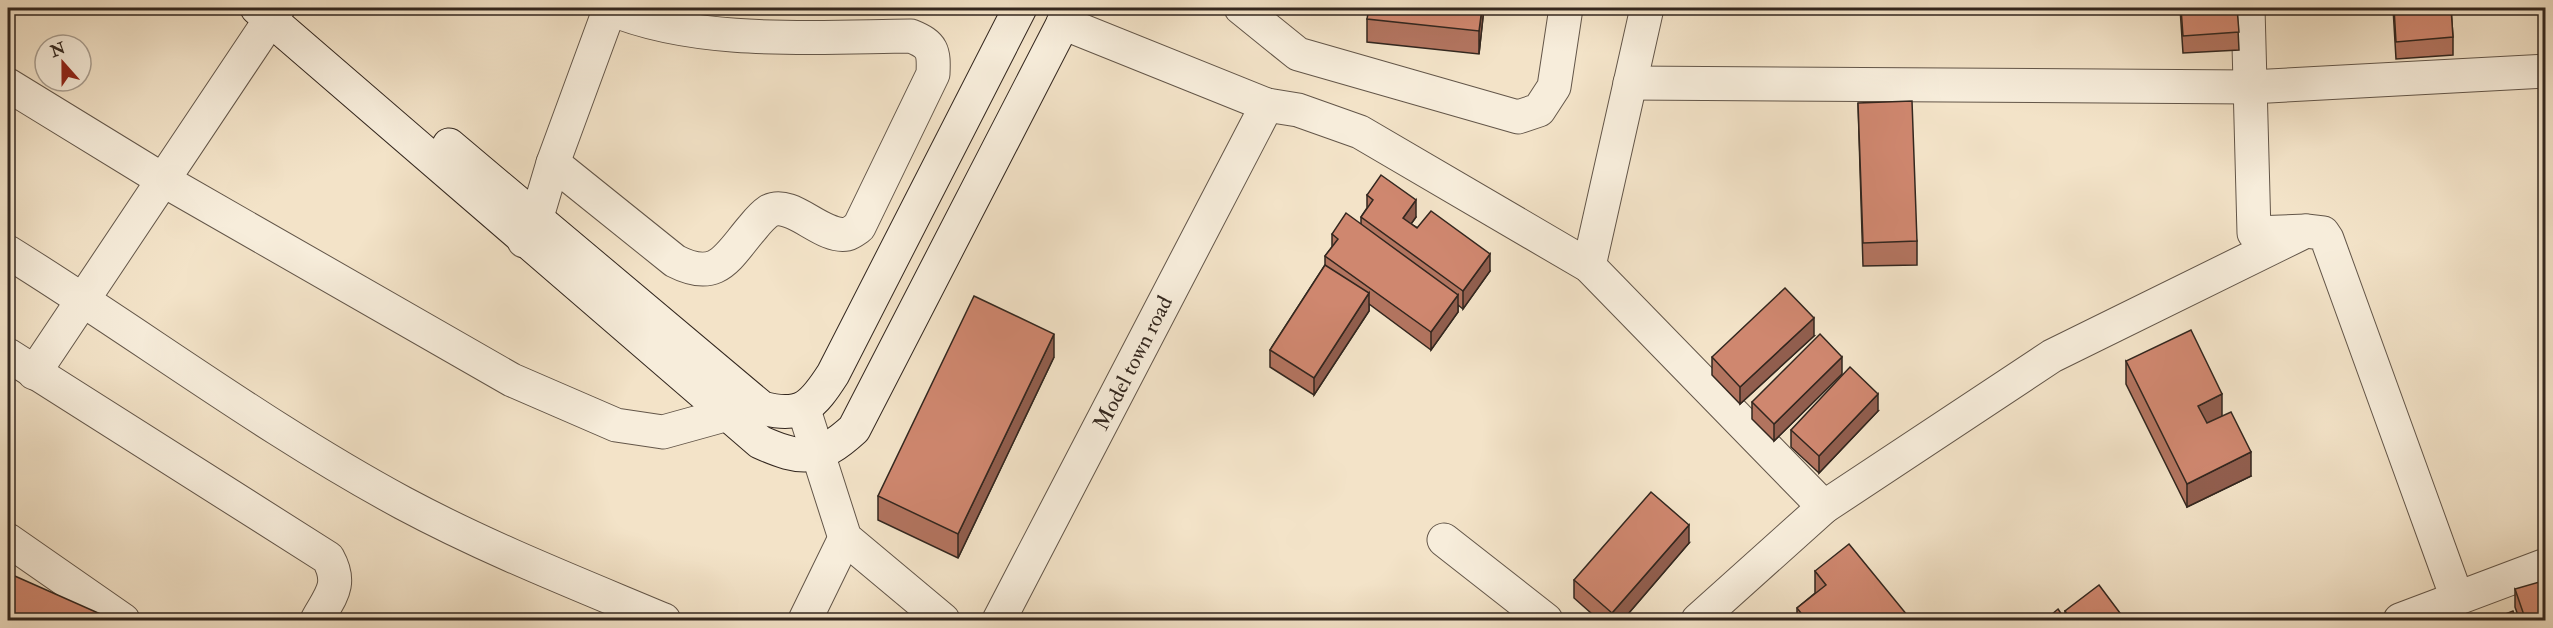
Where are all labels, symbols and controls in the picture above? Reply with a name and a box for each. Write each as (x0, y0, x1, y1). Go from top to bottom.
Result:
north arrow (33, 33, 93, 93)
text: N (47, 38, 69, 62)
street label: Model town road (1087, 291, 1179, 435)

